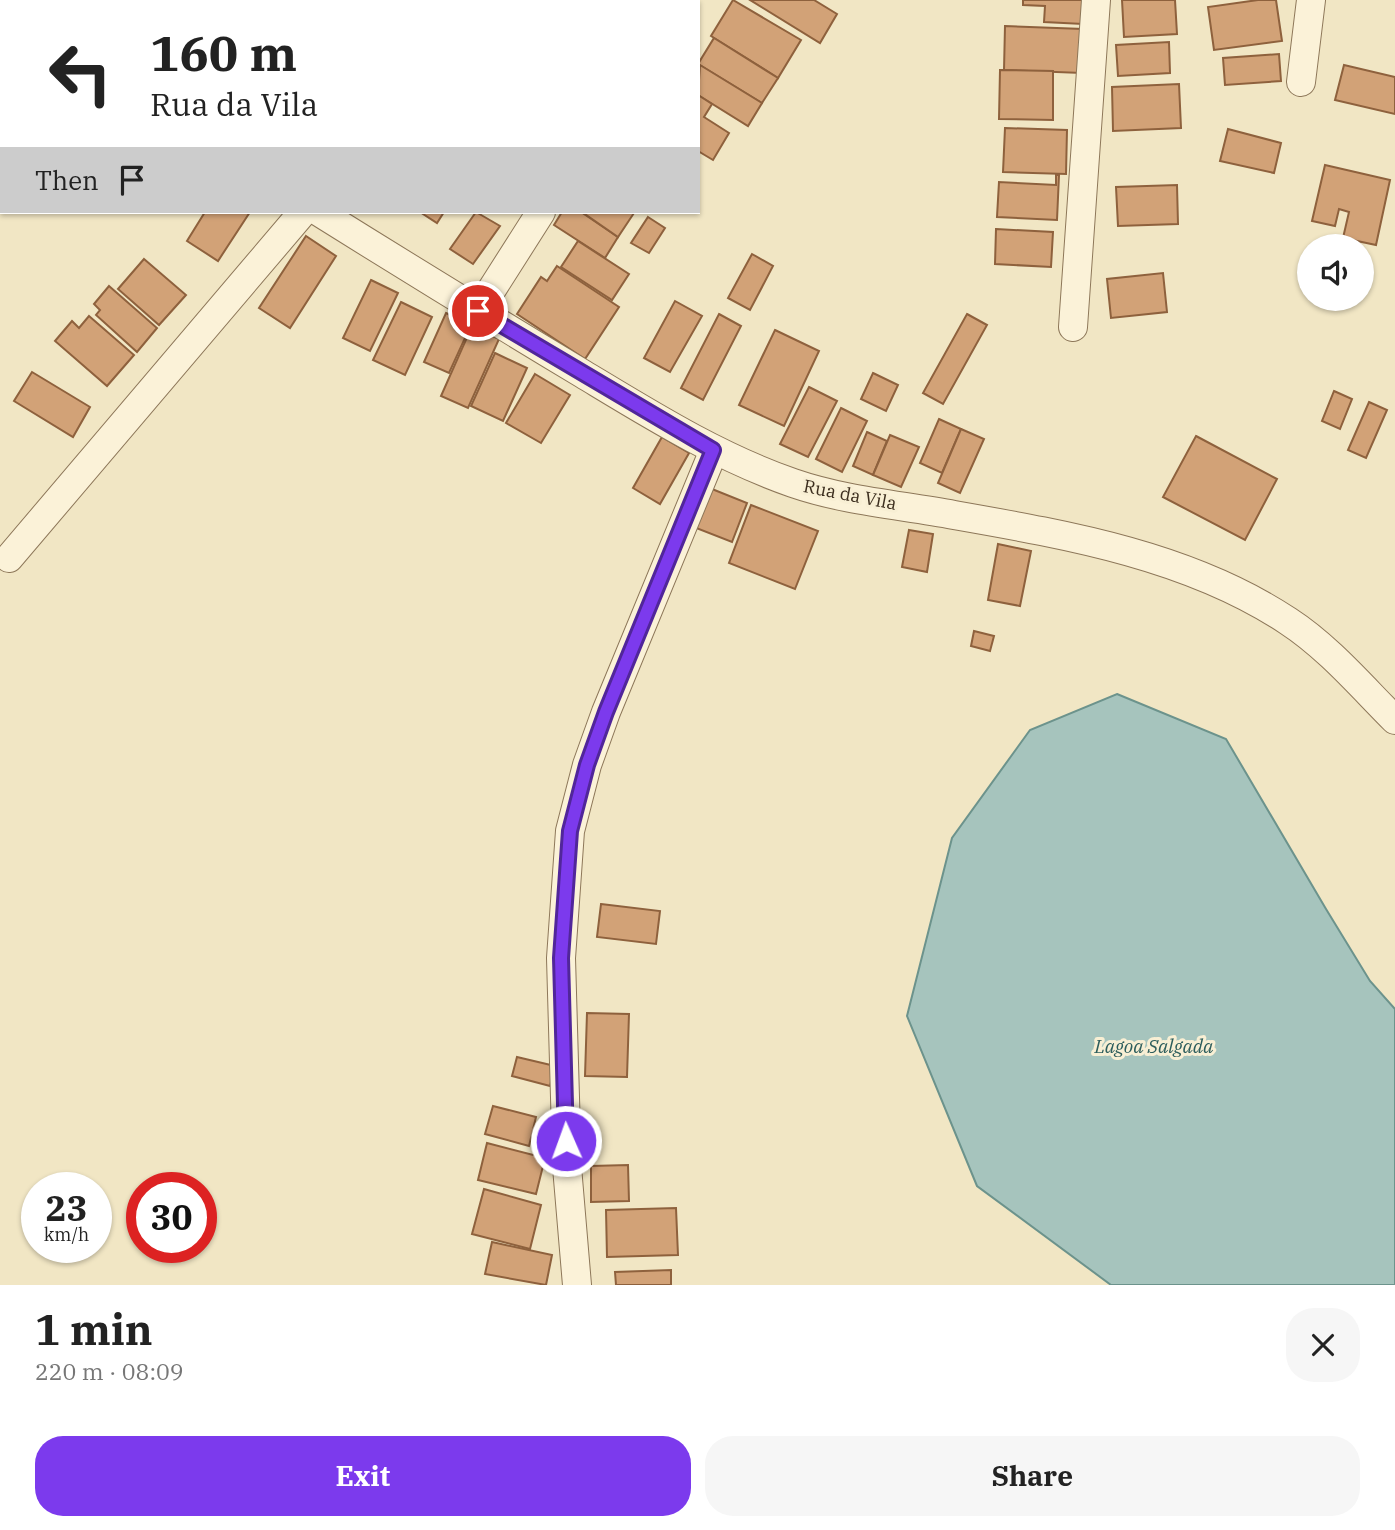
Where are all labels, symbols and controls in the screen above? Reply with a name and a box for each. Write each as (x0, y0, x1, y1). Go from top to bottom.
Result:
text: 160 m (150, 21, 297, 84)
icon: left (35, 28, 126, 119)
text: Rua da Vila (150, 83, 318, 125)
icon: arrive (113, 161, 151, 199)
text: Then (35, 163, 99, 197)
map controls (1297, 234, 1374, 311)
button: sound (1297, 234, 1374, 311)
pin (448, 281, 508, 341)
icon: arrive (459, 292, 497, 330)
street label: Rua da Vila (801, 474, 899, 515)
water label: Lagoa Salgada (1094, 1034, 1214, 1058)
position arrow (529, 1104, 603, 1178)
speed limit sign: 30 (126, 1172, 217, 1263)
text: 23 (45, 1185, 88, 1231)
text: km/h (44, 1223, 89, 1246)
text: 1 min (35, 1302, 153, 1357)
button: close (1286, 1308, 1360, 1382)
text: 220 m · 08:09 (35, 1356, 184, 1386)
button: Exit (35, 1436, 691, 1516)
button: Share (705, 1436, 1360, 1516)

